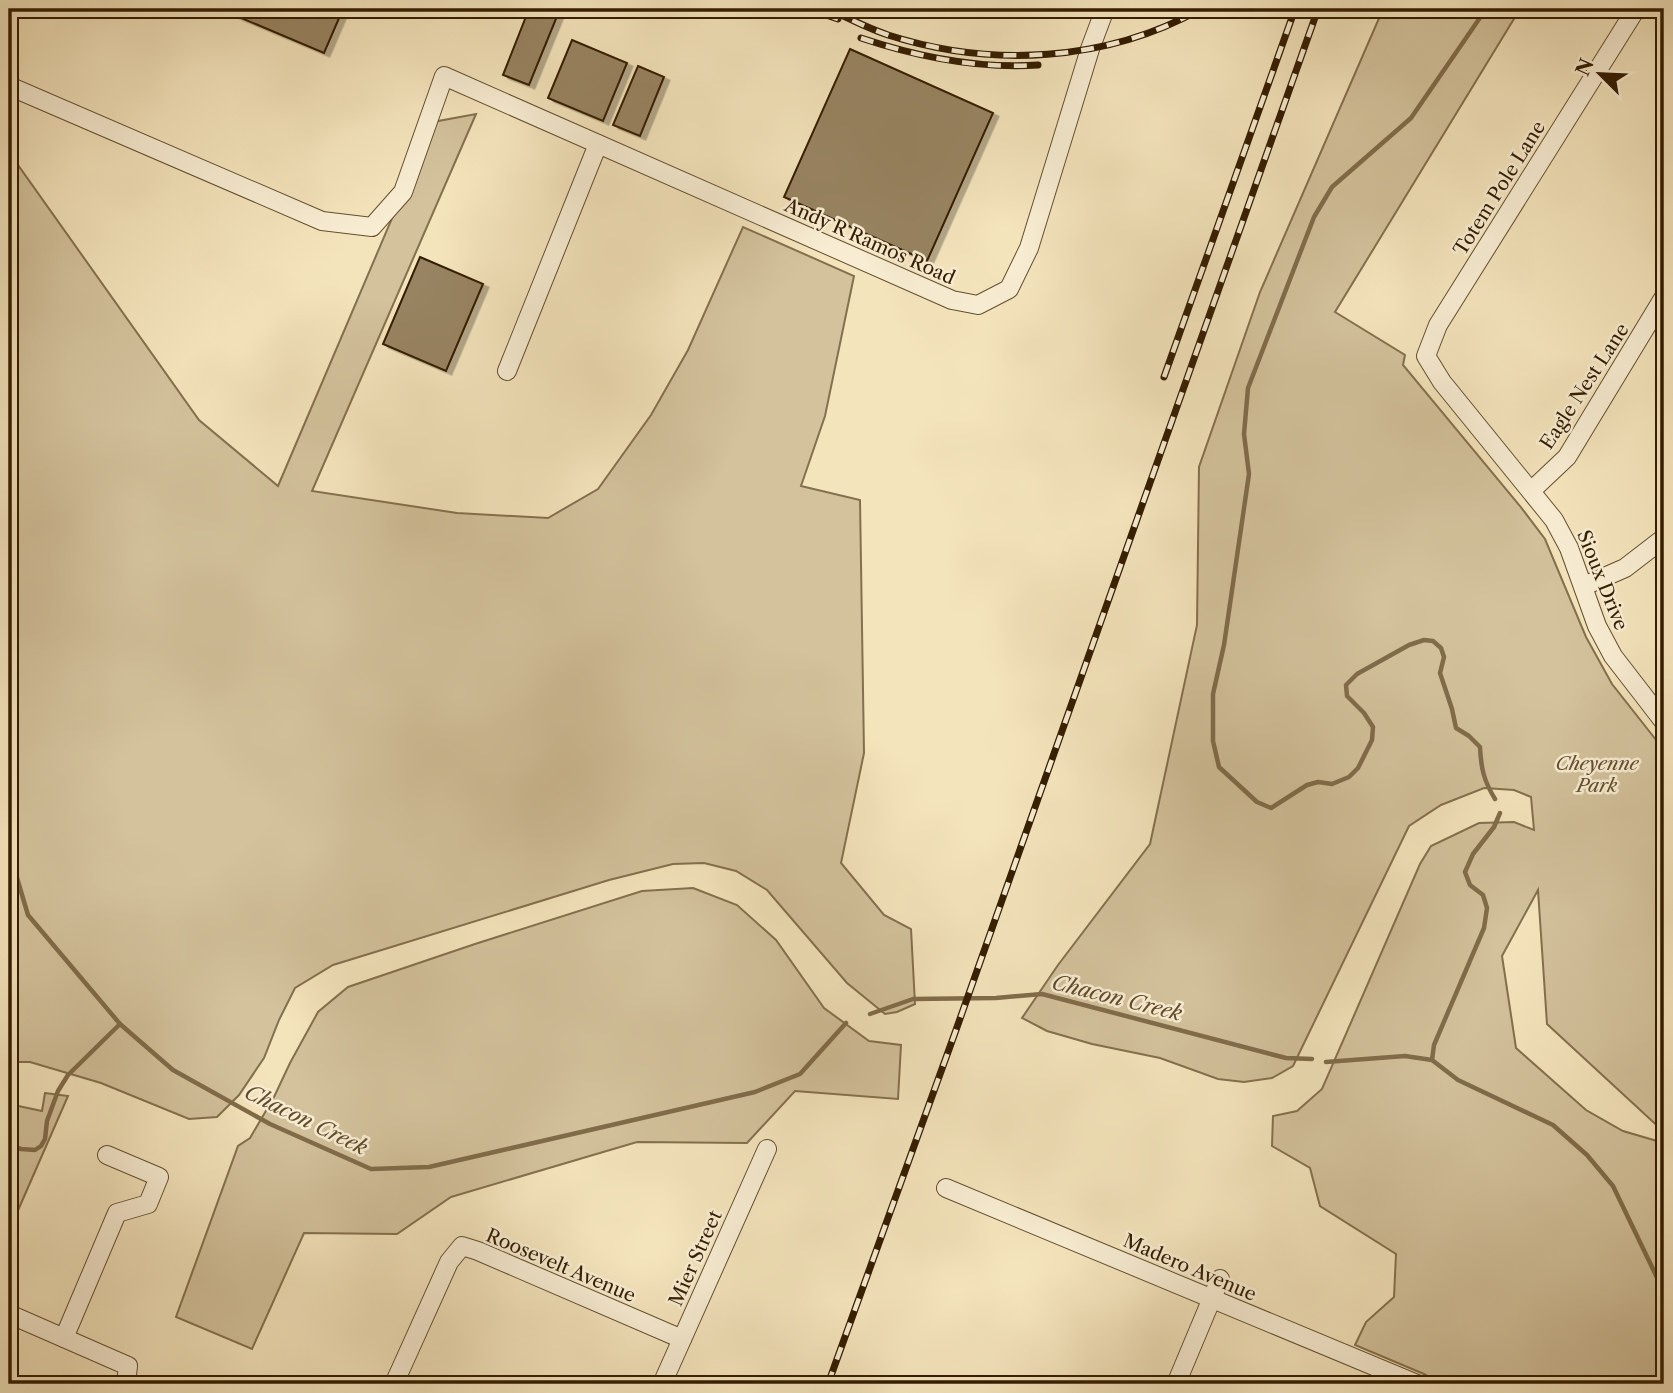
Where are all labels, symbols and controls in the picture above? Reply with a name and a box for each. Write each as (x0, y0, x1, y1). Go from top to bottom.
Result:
north arrow (1564, 38, 1634, 108)
text: N (1571, 55, 1599, 80)
street label: Totem Pole Lane (1449, 117, 1550, 260)
street label: Andy R Ramos Road (780, 193, 959, 290)
street label: Eagle Nest Lane (1535, 319, 1634, 453)
street label: Sioux Drive (1572, 527, 1633, 634)
park label: Cheyenne Park (1555, 752, 1639, 797)
water label: Chacon Creek (1049, 969, 1185, 1026)
water label: Chacon Creek (241, 1079, 372, 1160)
street label: Mier Street (664, 1207, 727, 1310)
street label: Roosevelt Avenue (483, 1224, 639, 1307)
street label: Madero Avenue (1120, 1229, 1260, 1306)

